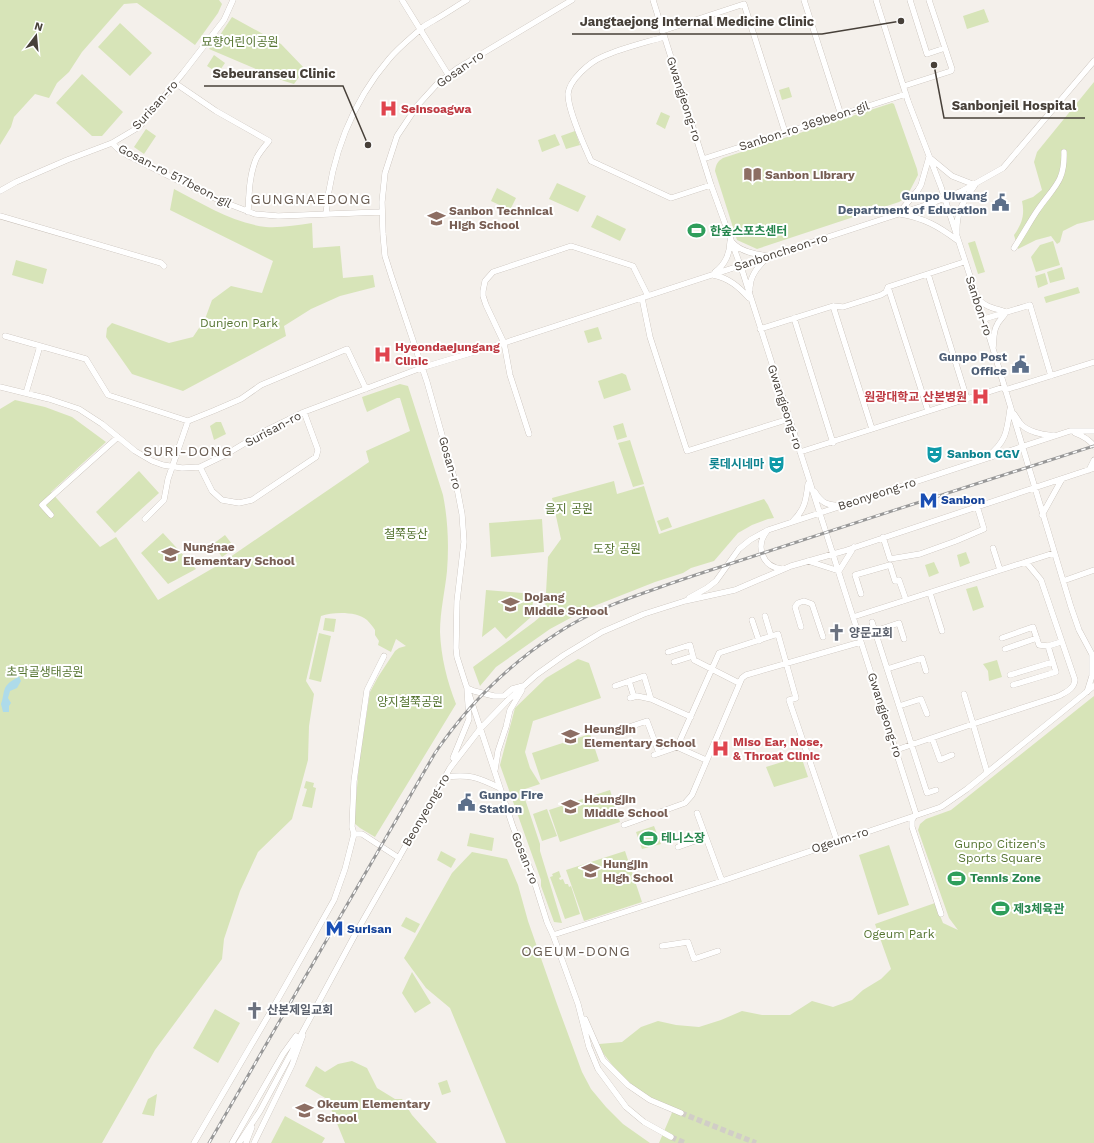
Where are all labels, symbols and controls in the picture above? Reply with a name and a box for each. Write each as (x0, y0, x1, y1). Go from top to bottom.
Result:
callout: Jangtaejong Internal Medicine Clinic (572, 9, 822, 34)
text: Jangtaejong Internal Medicine Clinic (580, 14, 815, 29)
north arrow (16, 16, 56, 56)
text: N (33, 19, 44, 34)
park label: 묘향어린이공원 (201, 35, 279, 49)
street label: Gosan-ro (434, 48, 486, 90)
street label: Gwangjeong-ro (664, 55, 704, 143)
callout: Sebeuranseu Clinic (204, 61, 343, 86)
text: Sebeuranseu Clinic (212, 66, 336, 81)
street label: Surisan-ro (129, 77, 181, 133)
callout: Sanbonjeil Hospital (944, 93, 1085, 118)
street label: Sanbon-ro 369beon-gil (737, 98, 871, 154)
text: Sanbonjeil Hospital (952, 98, 1077, 113)
hospital icon: Seinsoagwa (378, 99, 398, 119)
place label: Seinsoagwa (401, 102, 472, 116)
street label: Gosan-ro 517beon-gil (116, 141, 234, 211)
library icon: Sanbon Library (742, 165, 762, 185)
place label: Sanbon Library (765, 168, 855, 182)
place label: Gunpo Uiwang Department of Education (838, 189, 987, 217)
district label: GUNGNAEDONG (251, 191, 371, 207)
public building icon: Gunpo Uiwang Department of Education (990, 193, 1010, 213)
place label: Sanbon Technical High School (449, 204, 553, 232)
school or university icon: Sanbon Technical High School (426, 208, 446, 228)
sports icon: 한숲스포츠센터 (687, 221, 707, 241)
place label: 한숲스포츠센터 (710, 224, 787, 238)
street label: Sanboncheon-ro (732, 230, 830, 274)
street label: Sanbon-ro (963, 274, 995, 338)
park label: Dunjeon Park (200, 316, 278, 330)
place label: Hyeondaejungang Clinic (395, 340, 500, 368)
hospital icon: Hyeondaejungang Clinic (372, 344, 392, 364)
place label: Gunpo Post Office (939, 350, 1008, 378)
public building icon: Gunpo Post Office (1010, 354, 1030, 374)
street label: Gwangjeong-ro (765, 363, 805, 451)
hospital icon: 원광대학교 산본병원 (970, 387, 990, 407)
place label: 원광대학교 산본병원 (864, 390, 967, 404)
street label: Surisan-ro (242, 408, 304, 450)
street label: Gosan-ro (436, 435, 464, 491)
district label: SURI-DONG (143, 443, 233, 459)
theatre icon: Sanbon CGV (924, 444, 944, 464)
place label: Sanbon CGV (947, 447, 1020, 461)
theatre icon: 롯데시네마 (767, 454, 787, 474)
place label: 롯데시네마 (709, 457, 764, 471)
street label: Beonyeong-ro (836, 475, 918, 513)
metro station icon: Sanbon (918, 490, 938, 510)
place label: Sanbon (941, 493, 985, 507)
park label: 을지 공원 (545, 502, 593, 516)
park label: 철쭉동산 (384, 527, 428, 541)
place label: Nungnae Elementary School (183, 540, 295, 568)
park label: 도장 공원 (593, 542, 641, 556)
school or university icon: Nungnae Elementary School (160, 544, 180, 564)
place label: Dojang Middle School (524, 590, 608, 618)
school or university icon: Dojang Middle School (501, 594, 521, 614)
church icon: 양문교회 (826, 623, 846, 643)
place label: 양문교회 (849, 626, 893, 640)
park label: 초막골생태공원 (6, 665, 84, 679)
street label: Gwangjeong-ro (865, 671, 905, 759)
park label: 양지철쭉공원 (377, 695, 443, 709)
place label: Heungjin Elementary School (584, 722, 696, 750)
school or university icon: Heungjin Elementary School (561, 726, 581, 746)
place label: Miso Ear, Nose, & Throat Clinic (733, 735, 823, 763)
hospital icon: Miso Ear, Nose, & Throat Clinic (710, 739, 730, 759)
street label: Beonyeong-ro (400, 771, 452, 849)
place label: Gunpo Fire Station (479, 788, 544, 816)
public building icon: Gunpo Fire Station (456, 792, 476, 812)
place label: Heungjin Middle School (584, 792, 668, 820)
school or university icon: Heungjin Middle School (561, 796, 581, 816)
street label: Ogeum-ro (810, 824, 870, 856)
sports icon: 테니스장 (638, 828, 658, 848)
street label: Gosan-ro (509, 830, 541, 886)
place label: 테니스장 (661, 831, 705, 845)
park label: Gunpo Citizen's Sports Square (954, 837, 1046, 865)
place label: Hungjin High School (603, 857, 673, 885)
school or university icon: Hungjin High School (580, 861, 600, 881)
sports icon: Tennis Zone (947, 868, 967, 888)
place label: Tennis Zone (970, 871, 1041, 885)
sports icon: 제3체육관 (990, 899, 1010, 919)
place label: 제3체육관 (1013, 902, 1064, 916)
metro station icon: Surisan (324, 919, 344, 939)
place label: Surisan (347, 922, 392, 936)
park label: Ogeum Park (863, 927, 935, 941)
district label: OGEUM-DONG (521, 943, 631, 959)
church icon: 산본제일교회 (244, 1000, 264, 1020)
place label: 산본제일교회 (267, 1003, 333, 1017)
place label: Okeum Elementary School (317, 1097, 431, 1125)
school or university icon: Okeum Elementary School (294, 1101, 314, 1121)

